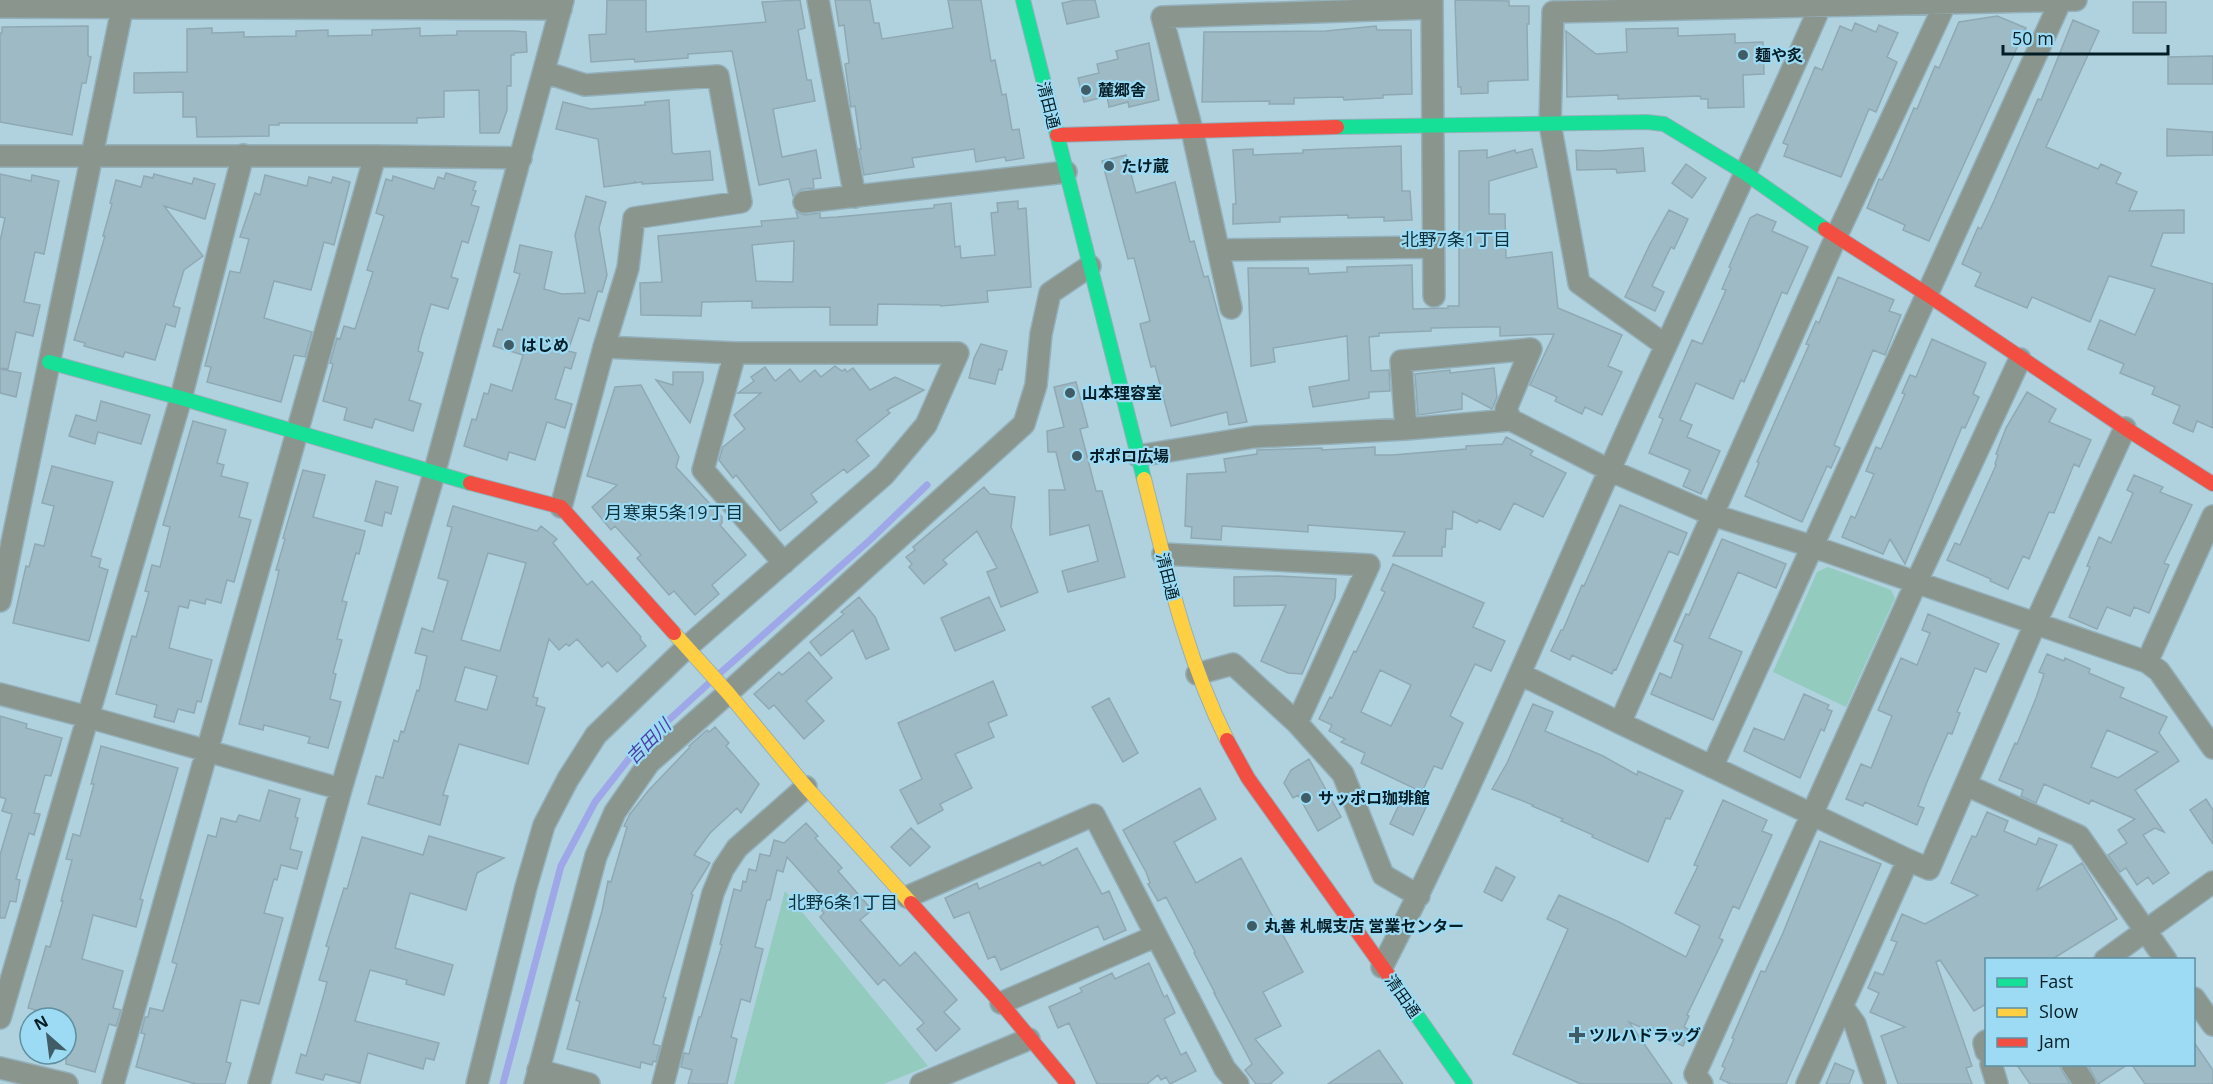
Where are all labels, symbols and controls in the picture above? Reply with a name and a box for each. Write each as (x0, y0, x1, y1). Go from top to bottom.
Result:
scale bar (2003, 18, 2168, 56)
text: 50 m (2012, 26, 2054, 50)
place label: 麺や炙 (1755, 44, 1803, 66)
marker: 麺や炙 (1736, 48, 1750, 62)
street label: 清田通 (1033, 79, 1065, 131)
place label: 麓郷舎 (1098, 79, 1146, 101)
marker: 麓郷舎 (1079, 83, 1093, 97)
place label: たけ蔵 (1121, 155, 1169, 177)
marker: たけ蔵 (1102, 159, 1116, 173)
district label: 北野7条1丁目 (1401, 227, 1511, 251)
place label: はじめ (521, 334, 569, 356)
marker: はじめ (502, 338, 516, 352)
place label: 山本理容室 (1082, 382, 1162, 404)
marker: 山本理容室 (1063, 386, 1077, 400)
place label: ポポロ広場 (1089, 445, 1169, 467)
marker: ポポロ広場 (1070, 449, 1084, 463)
district label: 月寒東5条19丁目 (605, 500, 743, 524)
street label: 清田通 (1152, 550, 1184, 602)
water label: 吉田川 (620, 712, 677, 769)
place label: サッポロ珈琲館 (1318, 787, 1430, 809)
marker: サッポロ珈琲館 (1299, 791, 1313, 805)
district label: 北野6条1丁目 (788, 890, 898, 914)
place label: 丸善 札幌支店 営業センター (1264, 915, 1464, 937)
marker: 丸善 札幌支店 営業センター (1245, 919, 1259, 933)
legend (1985, 958, 2195, 1066)
text: Fast (2039, 969, 2073, 993)
street label: 清田通 (1380, 970, 1426, 1022)
text: Slow (2039, 999, 2078, 1023)
north arrow (18, 1006, 78, 1066)
text: N (30, 1010, 52, 1036)
place label: ツルハドラッグ (1589, 1024, 1701, 1046)
marker: ツルハドラッグ (1570, 1028, 1584, 1042)
text: Jam (2037, 1029, 2071, 1053)

